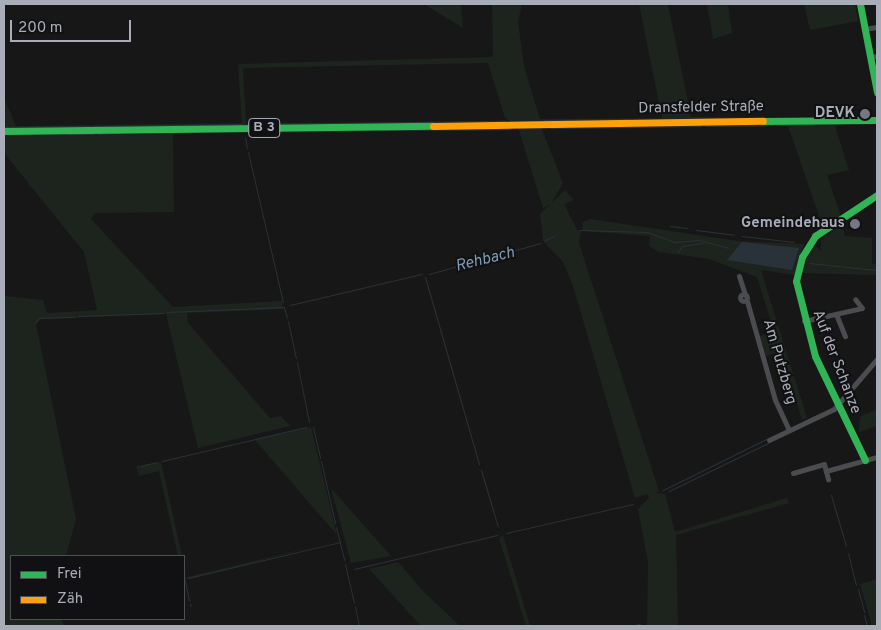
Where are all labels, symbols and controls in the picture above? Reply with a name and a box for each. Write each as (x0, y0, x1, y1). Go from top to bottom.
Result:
scale bar (12, 10, 134, 42)
text: 200 m (18, 19, 63, 38)
street label: Dransfelder Straße (638, 98, 764, 118)
place label: DEVK (815, 105, 855, 123)
marker: DEVK (859, 108, 871, 120)
road number: B 3 (248, 116, 280, 140)
place label: Gemeindehaus (741, 215, 845, 233)
marker: Gemeindehaus (849, 218, 861, 230)
water label: Rehbach (453, 243, 517, 277)
street label: Auf der Schanze (808, 308, 864, 416)
street label: Am Putzberg (758, 317, 800, 407)
legend (10, 555, 185, 620)
text: Frei (57, 565, 82, 584)
text: Zäh (57, 590, 83, 609)

